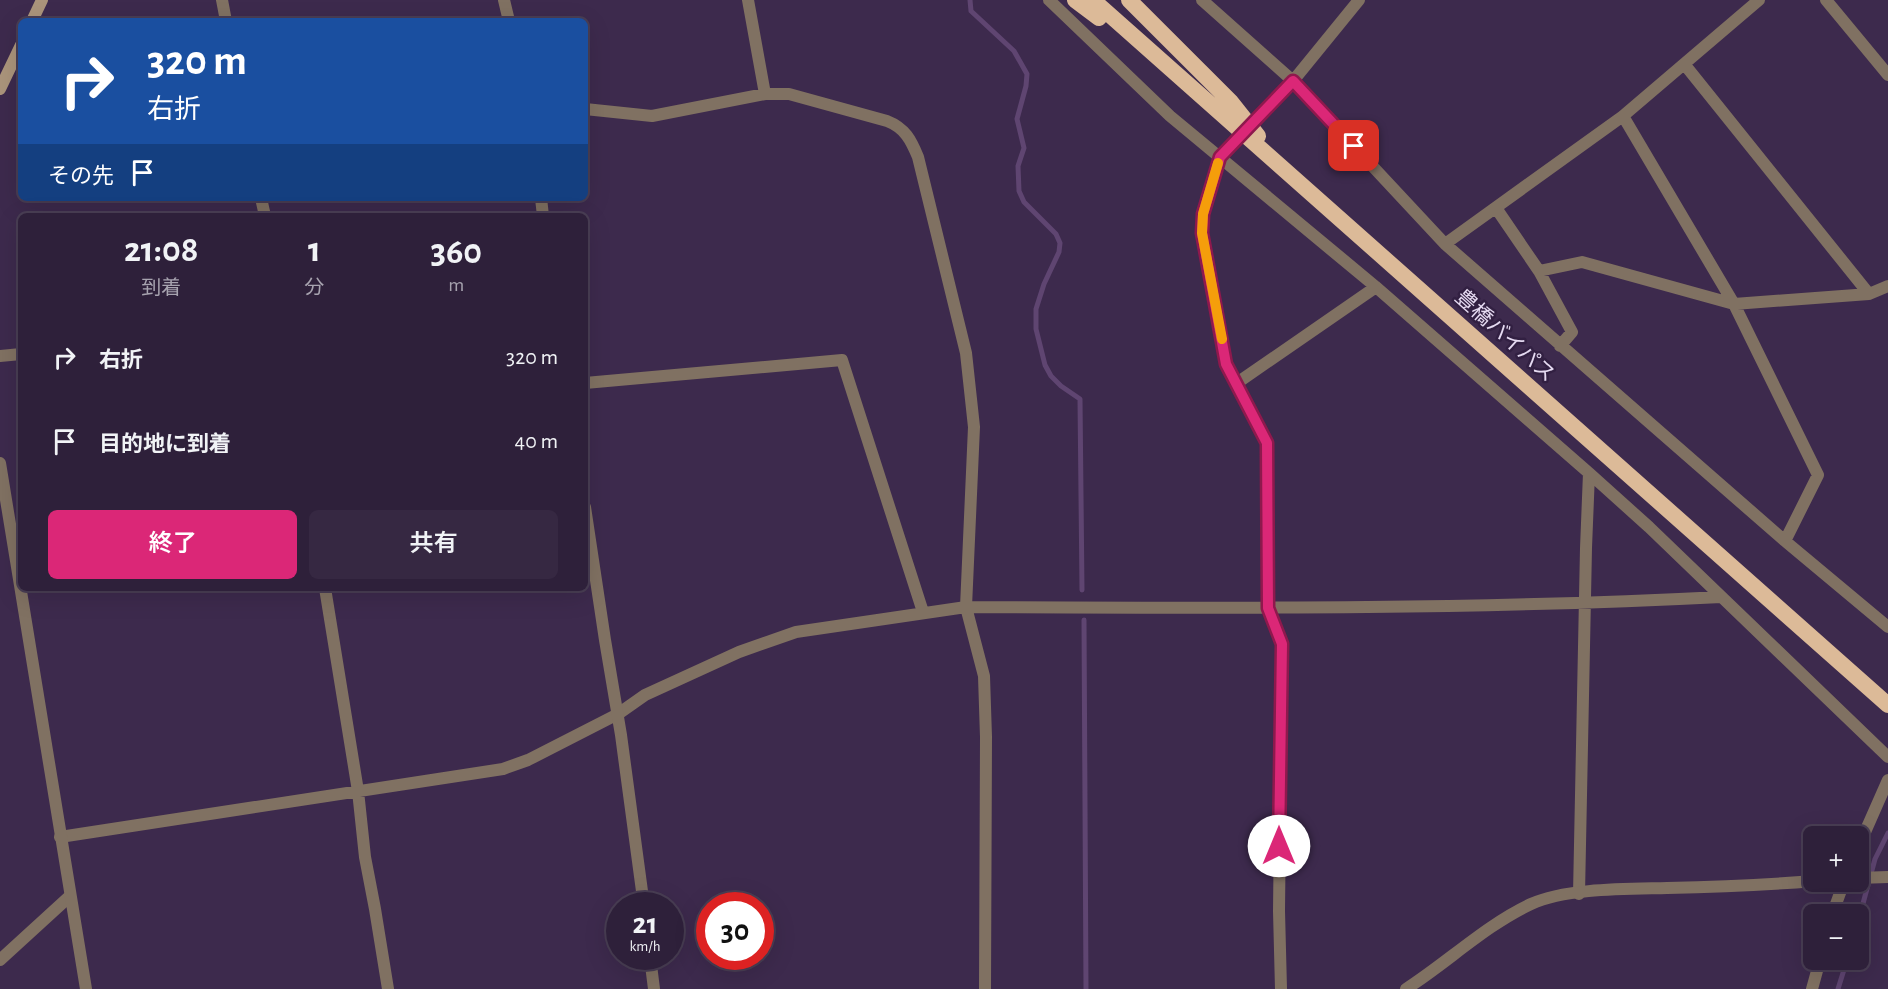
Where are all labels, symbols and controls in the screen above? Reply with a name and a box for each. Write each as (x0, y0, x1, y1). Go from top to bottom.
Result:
text: 320 m (147, 40, 247, 82)
icon: right (48, 42, 126, 120)
text: 右折 (147, 96, 201, 123)
pin (1328, 120, 1379, 171)
icon: arrive (1337, 129, 1370, 162)
icon: arrive (126, 156, 159, 189)
text: その先 (48, 165, 114, 187)
text: 21:08 (124, 232, 199, 268)
text: 1 (308, 232, 321, 268)
text: 360 (430, 234, 482, 270)
text: m (448, 275, 464, 295)
text: 到着 (141, 278, 181, 298)
text: 分 (304, 278, 324, 298)
street label: 豊橋バイパス (1451, 285, 1559, 386)
icon: right (48, 341, 81, 374)
text: 320 m (506, 346, 558, 368)
text: 右折 (99, 349, 143, 371)
icon: arrive (48, 425, 81, 458)
text: 40 m (515, 430, 558, 452)
text: 目的地に到着 (99, 433, 231, 455)
button: 終了 (48, 510, 297, 579)
button: 共有 (309, 510, 558, 579)
position arrow (1247, 814, 1311, 878)
map controls (1803, 826, 1869, 970)
button: + (1803, 826, 1869, 892)
speed limit sign: 30 (696, 892, 774, 970)
button: − (1803, 904, 1869, 970)
text: 21 (633, 909, 657, 939)
text: km/h (630, 939, 660, 954)

